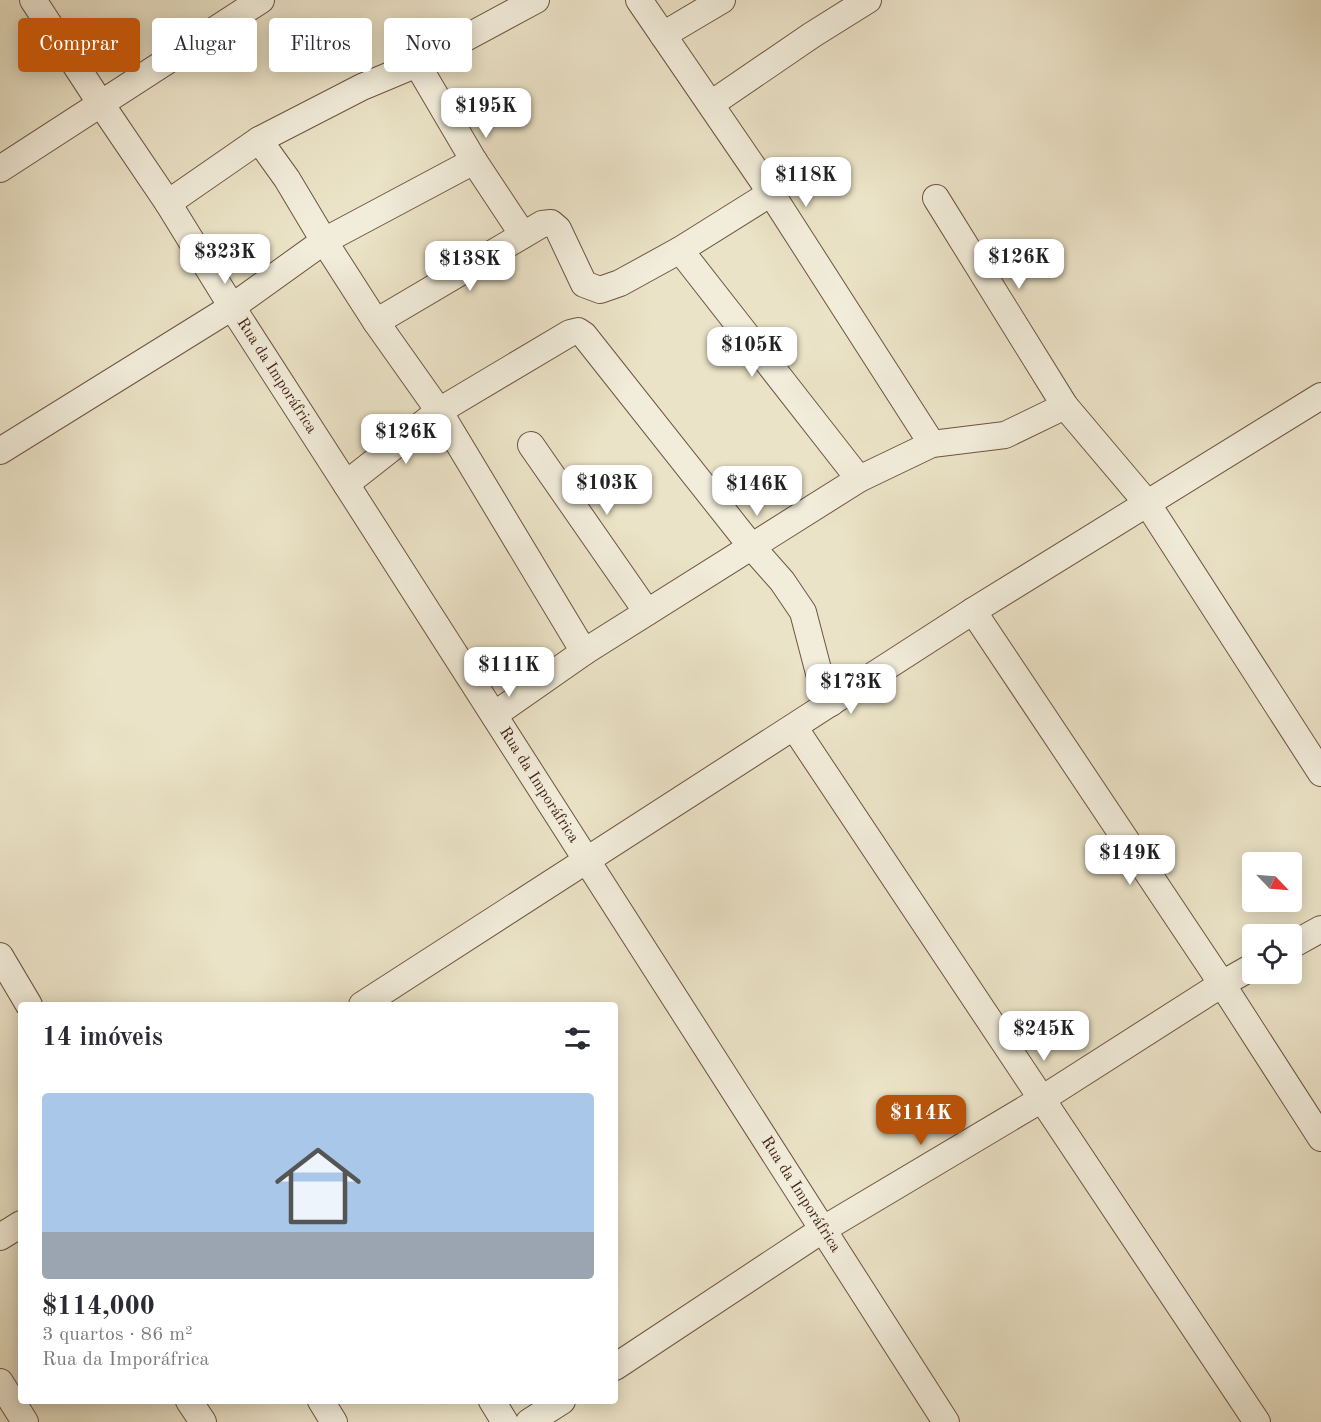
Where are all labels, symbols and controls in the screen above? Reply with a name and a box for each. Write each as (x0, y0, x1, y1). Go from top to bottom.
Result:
chip: Comprar (18, 18, 140, 72)
chip: Alugar (152, 18, 257, 72)
chip: Filtros (269, 18, 372, 72)
chip: Novo (384, 18, 472, 72)
pin: $195K (444, 88, 528, 139)
text: $195K (455, 97, 517, 117)
pin: $118K (764, 157, 848, 208)
text: $118K (775, 166, 837, 186)
pin: $323K (183, 234, 267, 285)
pin: $126K (977, 239, 1061, 290)
pin: $138K (428, 241, 512, 292)
text: $323K (194, 243, 256, 263)
text: $126K (988, 248, 1050, 268)
text: $138K (439, 250, 501, 270)
street label: Rua da Imporáfrica (233, 315, 319, 437)
pin: $105K (710, 327, 794, 378)
text: $105K (721, 336, 783, 356)
pin: $126K (364, 414, 448, 465)
text: $126K (375, 423, 437, 443)
pin: $103K (565, 465, 649, 516)
pin: $146K (715, 466, 799, 517)
text: $103K (576, 474, 638, 494)
text: $146K (726, 475, 788, 495)
pin: $111K (467, 647, 551, 698)
text: $111K (478, 656, 540, 676)
pin: $173K (809, 664, 893, 715)
text: $173K (820, 673, 882, 693)
street label: Rua da Imporáfrica (496, 724, 582, 846)
pin: $149K (1088, 835, 1172, 886)
text: $149K (1099, 844, 1161, 864)
north arrow (1242, 852, 1302, 912)
map controls (1242, 852, 1302, 984)
button: locate (1242, 924, 1302, 984)
pin: $245K (1002, 1011, 1086, 1062)
text: $245K (1013, 1020, 1075, 1040)
icon: filters (561, 1022, 594, 1055)
text: 14 imóveis (42, 1025, 163, 1051)
pin: $114K (879, 1095, 963, 1146)
text: $114K (890, 1104, 952, 1124)
icon: home (264, 1132, 372, 1240)
street label: Rua da Imporáfrica (758, 1134, 843, 1255)
text: $114,000 (42, 1294, 155, 1320)
text: 3 quartos · 86 m² (42, 1325, 193, 1345)
text: Rua da Imporáfrica (42, 1350, 209, 1370)

